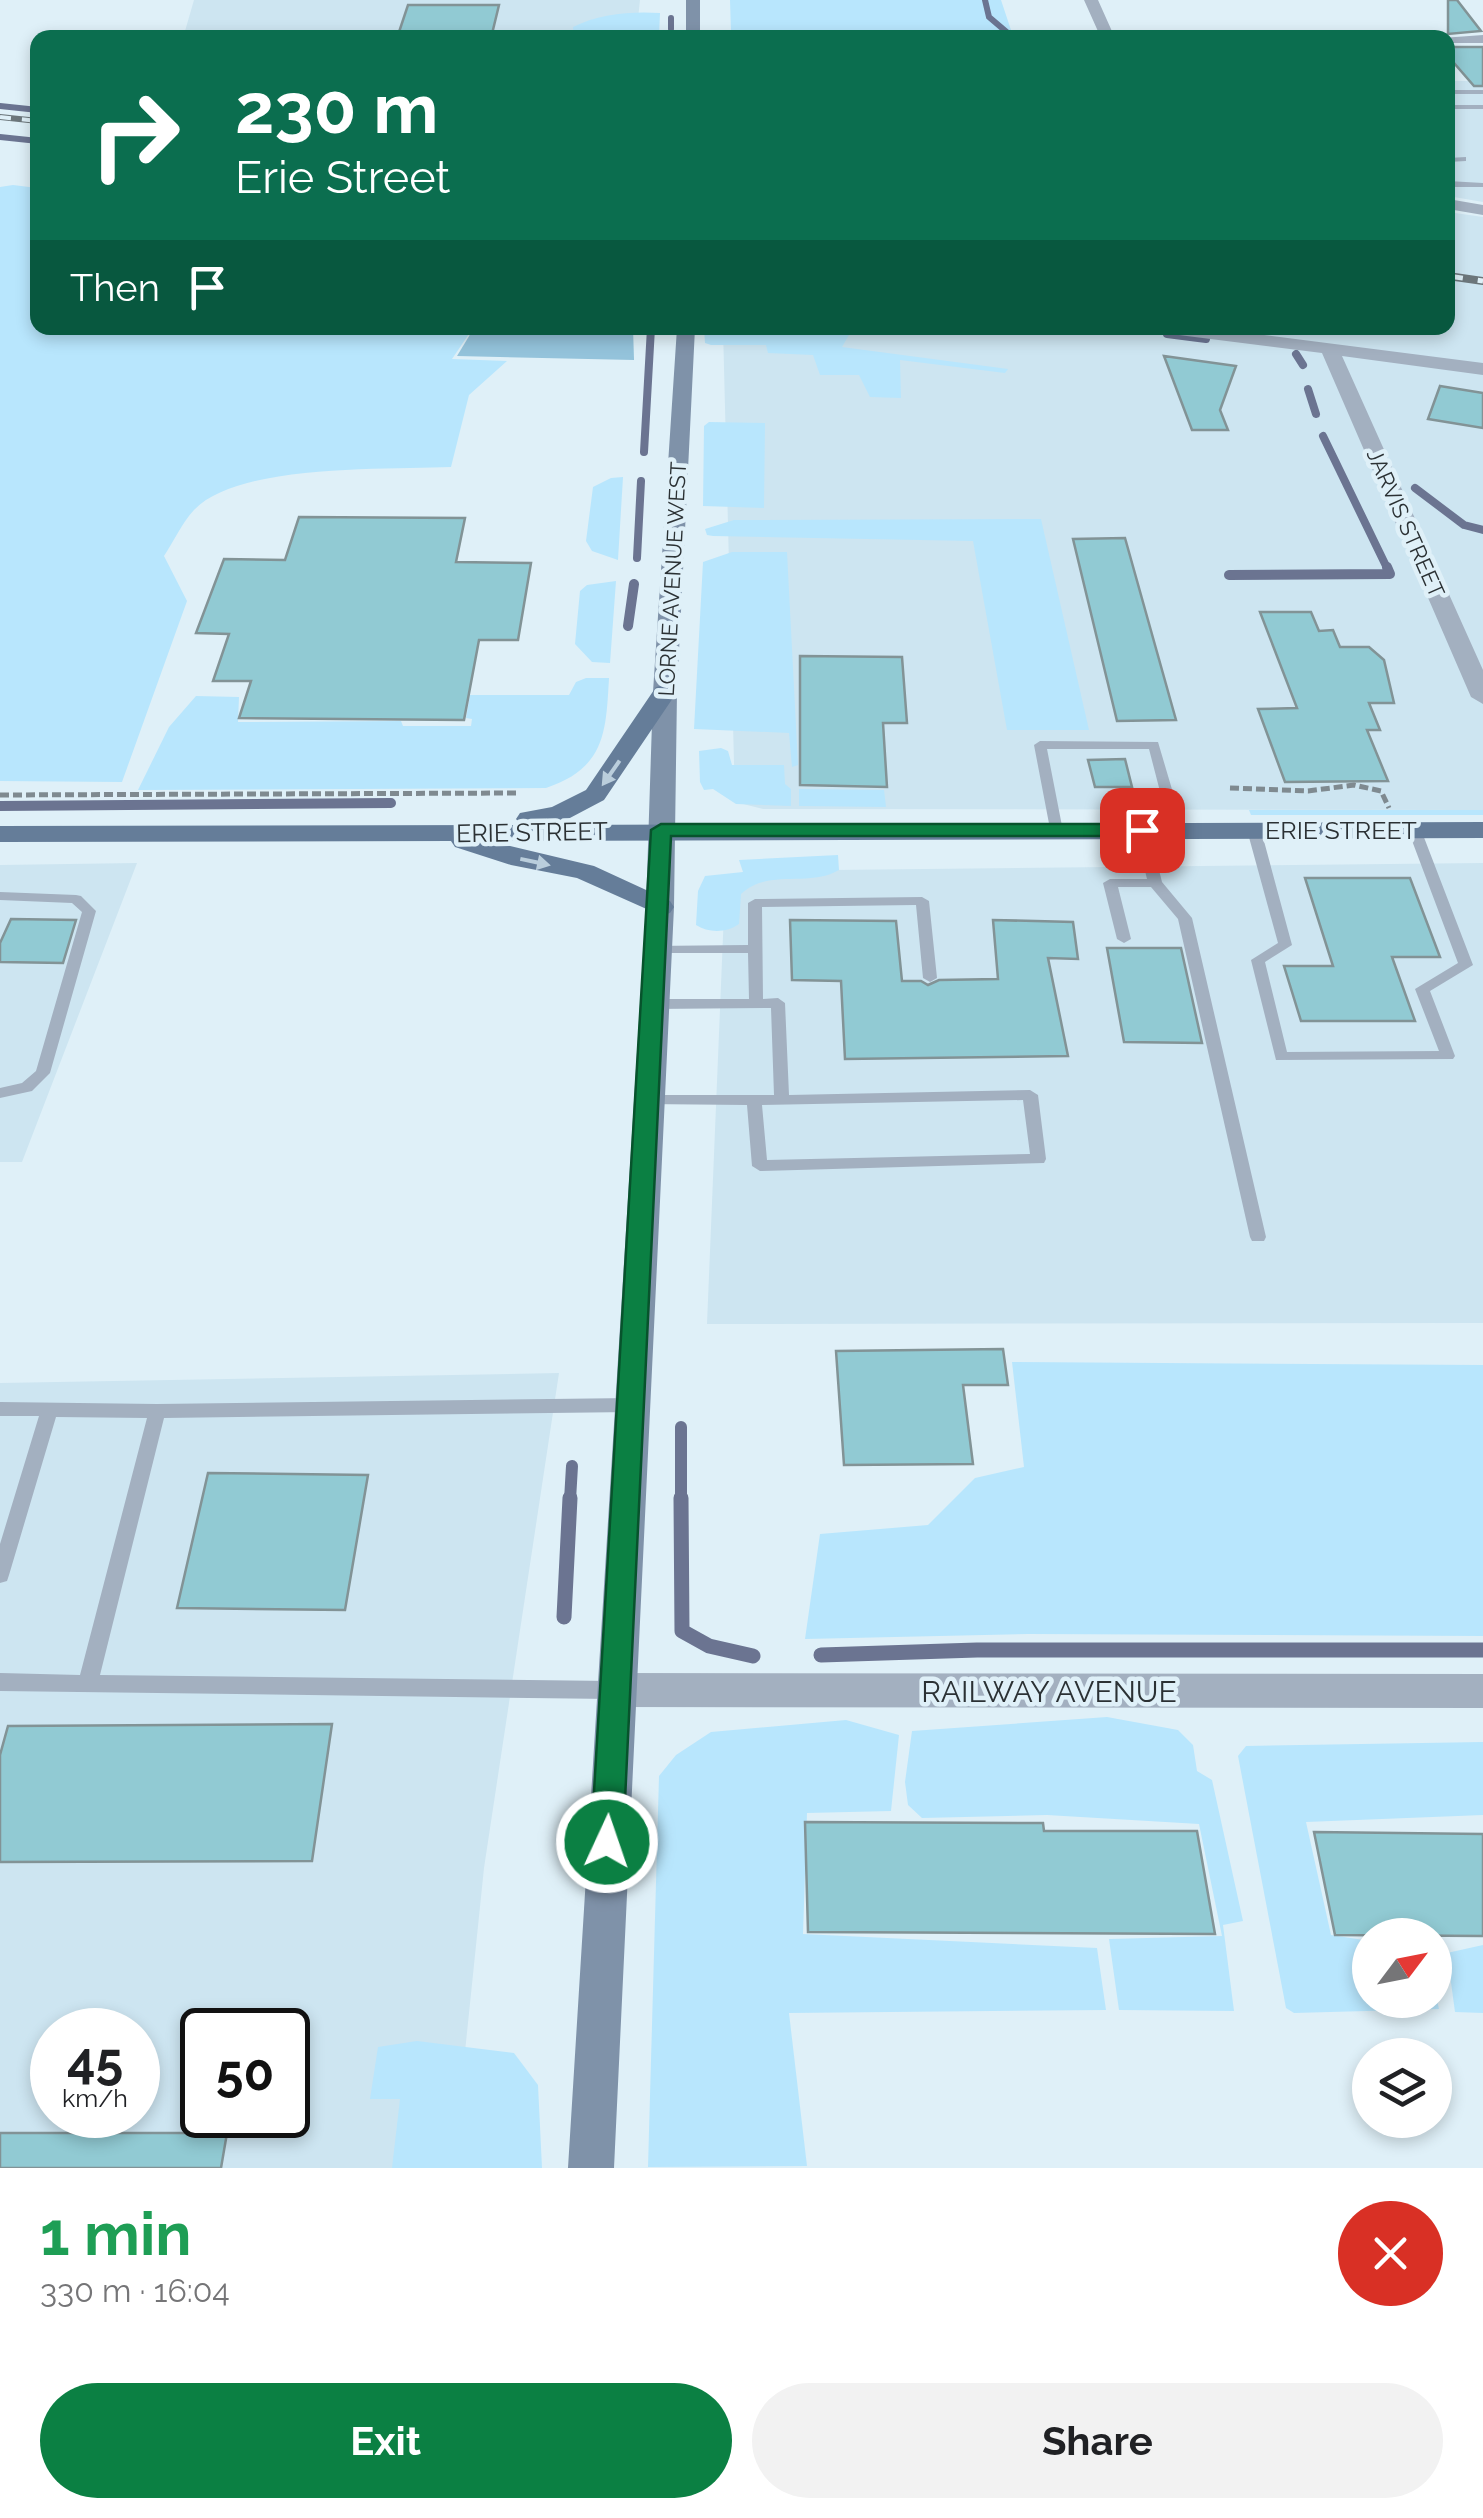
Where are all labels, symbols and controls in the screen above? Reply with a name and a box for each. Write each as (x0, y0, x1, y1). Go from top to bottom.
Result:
text: 230 m (235, 67, 439, 149)
icon: right (70, 70, 200, 200)
text: Erie Street (235, 151, 450, 204)
icon: arrive (180, 260, 235, 315)
text: Then (70, 265, 160, 310)
street label: JARVIS STREET (1362, 445, 1451, 602)
street label: LORNE AVENUE WEST (653, 460, 691, 697)
one-way arrow (602, 760, 621, 786)
pin (1100, 788, 1185, 873)
icon: arrive (1115, 803, 1170, 858)
street label: ERIE STREET (1265, 815, 1417, 845)
street label: ERIE STREET (456, 816, 608, 848)
one-way arrow (520, 855, 551, 871)
street label: RAILWAY AVENUE (921, 1674, 1177, 1709)
position arrow (555, 1790, 659, 1894)
north arrow (1352, 1918, 1452, 2018)
map controls (1352, 1918, 1452, 2138)
speed limit sign: 50 (180, 2008, 310, 2138)
text: 45 (67, 2031, 123, 2090)
button: layers (1352, 2038, 1452, 2138)
text: km/h (62, 2083, 128, 2113)
text: 1 min (40, 2199, 191, 2269)
button: close (1338, 2201, 1443, 2306)
text: 330 m · 16:04 (40, 2272, 230, 2309)
button: Exit (40, 2383, 732, 2498)
button: Share (752, 2383, 1443, 2498)

